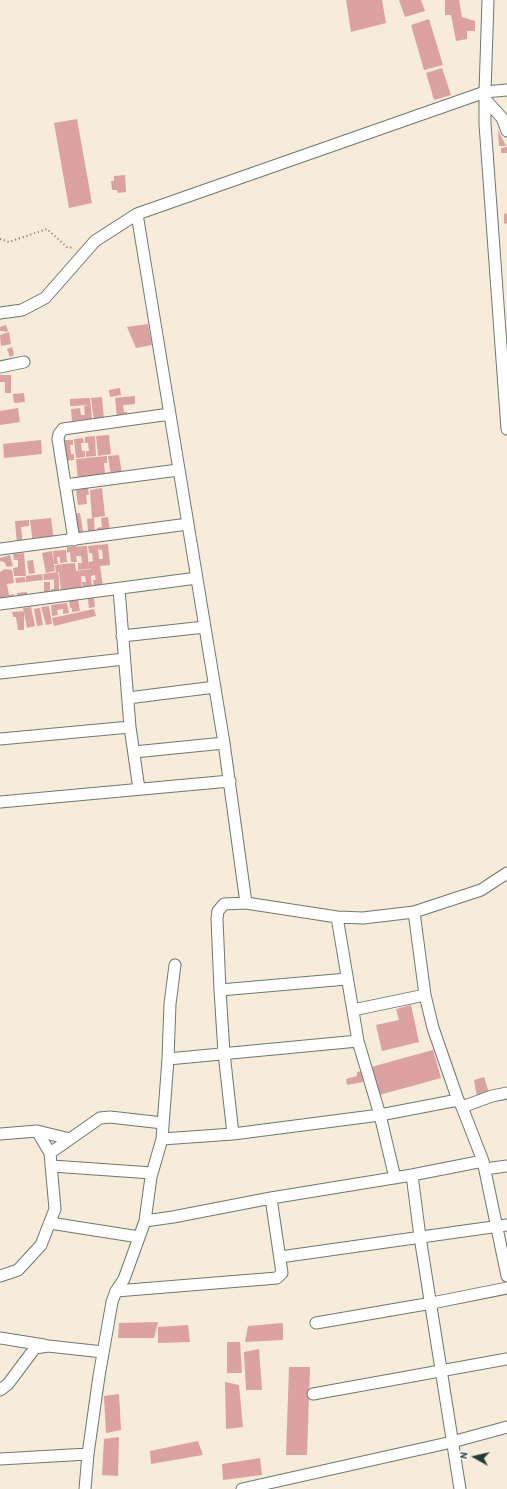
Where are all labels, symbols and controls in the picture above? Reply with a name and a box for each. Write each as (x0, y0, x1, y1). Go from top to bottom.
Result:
north arrow (455, 1437, 495, 1477)
text: N (456, 1451, 470, 1459)

